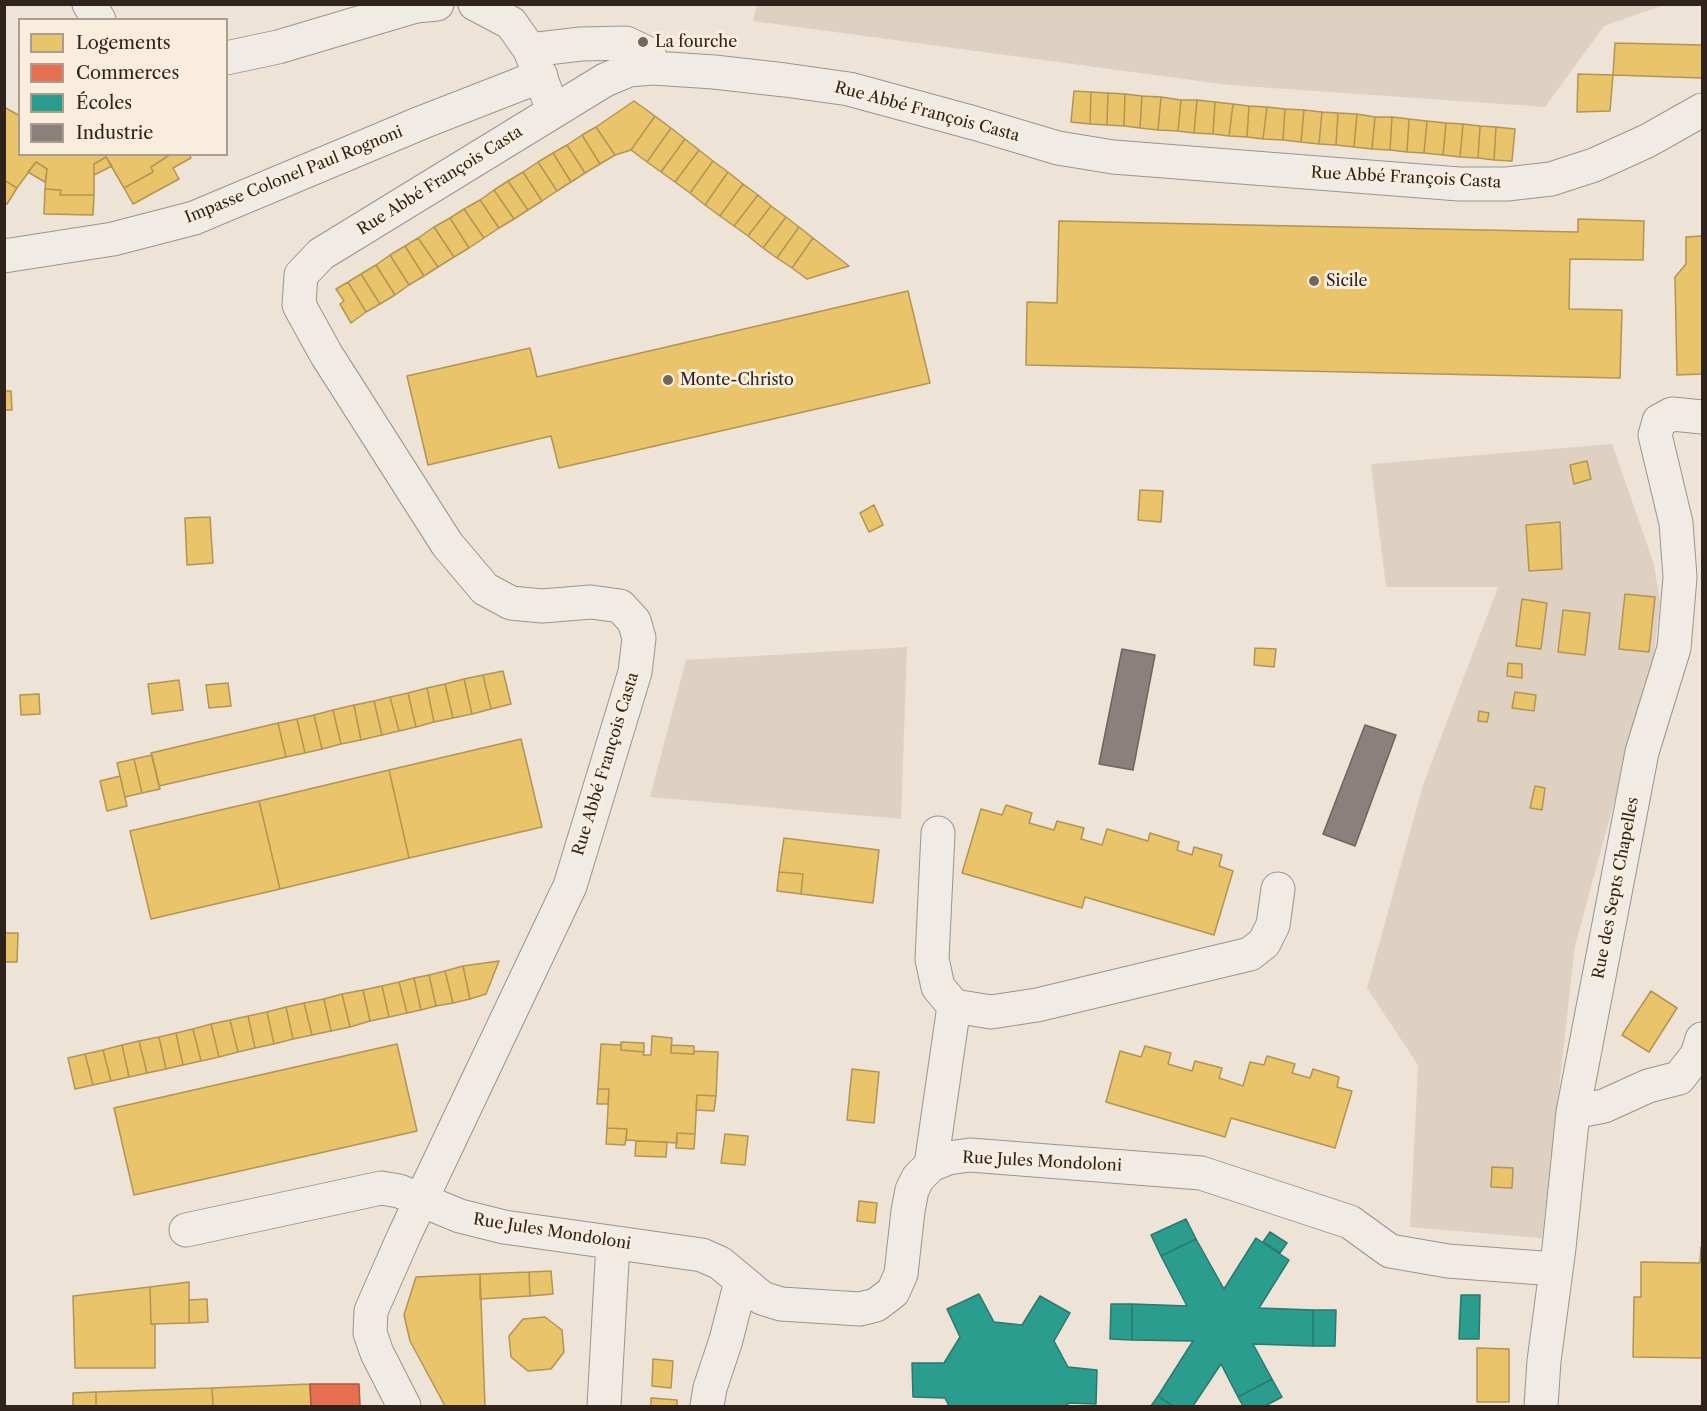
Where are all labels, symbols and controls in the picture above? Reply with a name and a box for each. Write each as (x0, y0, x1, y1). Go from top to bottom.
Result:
legend (18, 18, 228, 156)
text: Logements (76, 32, 171, 54)
place label: La fourche (655, 32, 737, 52)
marker: La fourche (636, 35, 650, 49)
text: Commerces (76, 62, 179, 84)
street label: Rue Abbé François Casta (832, 78, 1022, 146)
text: Écoles (76, 92, 132, 114)
text: Industrie (76, 122, 153, 144)
street label: Impasse Colonel Paul Rognoni (182, 122, 406, 228)
street label: Rue Abbé François Casta (354, 122, 526, 240)
street label: Rue Abbé François Casta (1310, 163, 1502, 193)
place label: Sicile (1326, 271, 1367, 291)
marker: Sicile (1307, 274, 1321, 288)
place label: Monte-Christo (680, 370, 794, 390)
marker: Monte-Christo (661, 373, 675, 387)
street label: Rue Abbé François Casta (569, 670, 643, 858)
street label: Rue des Septs Chapelles (1589, 795, 1643, 981)
street label: Rue Jules Mondoloni (962, 1148, 1122, 1176)
street label: Rue Jules Mondoloni (472, 1210, 632, 1254)

